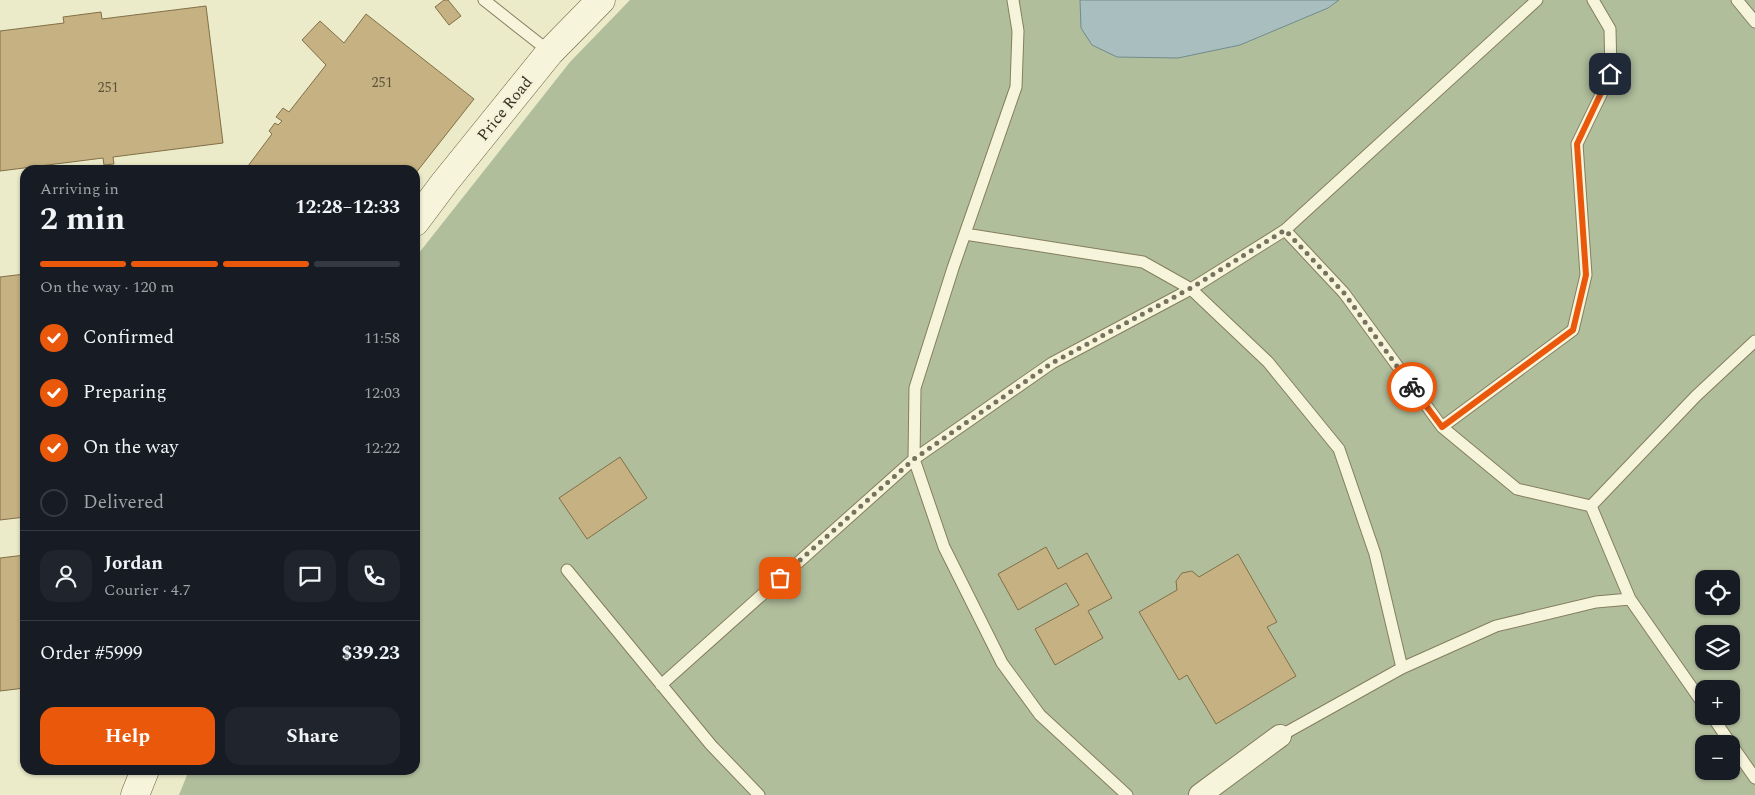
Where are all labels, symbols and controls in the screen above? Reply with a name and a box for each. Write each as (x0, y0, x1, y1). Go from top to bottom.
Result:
pin (1589, 53, 1631, 95)
icon: home (1596, 60, 1624, 88)
street label: Price Road (471, 71, 538, 146)
house number: 251 (372, 72, 393, 93)
house number: 251 (98, 77, 119, 98)
text: Arriving in (40, 177, 119, 201)
text: 12:28–12:33 (295, 193, 400, 222)
text: 2 min (40, 195, 125, 244)
text: On the way · 120 m (40, 275, 174, 299)
text: Confirmed (83, 323, 174, 352)
icon: check (40, 324, 68, 352)
text: 11:58 (364, 326, 400, 350)
courier (1387, 362, 1437, 412)
icon: bike (1398, 373, 1426, 401)
text: Preparing (83, 378, 167, 407)
icon: check (40, 379, 68, 407)
text: 12:03 (364, 381, 400, 405)
text: On the way (83, 433, 179, 462)
icon: check (40, 434, 68, 462)
text: 12:22 (364, 436, 400, 460)
text: Delivered (83, 488, 164, 517)
text: Jordan (104, 549, 163, 578)
button: person (40, 550, 92, 602)
button: chat (284, 550, 336, 602)
button: phone (348, 550, 400, 602)
pin (759, 557, 801, 599)
icon: bag (766, 564, 794, 592)
map controls (1695, 570, 1740, 780)
button: locate (1695, 570, 1740, 615)
text: Courier · 4.7 (104, 578, 191, 602)
button: layers (1695, 625, 1740, 670)
text: Order #5999 (40, 639, 143, 668)
text: $39.23 (342, 639, 400, 668)
button: + (1695, 680, 1740, 725)
button: Help (40, 707, 215, 765)
button: Share (225, 707, 400, 765)
button: − (1695, 735, 1740, 780)

